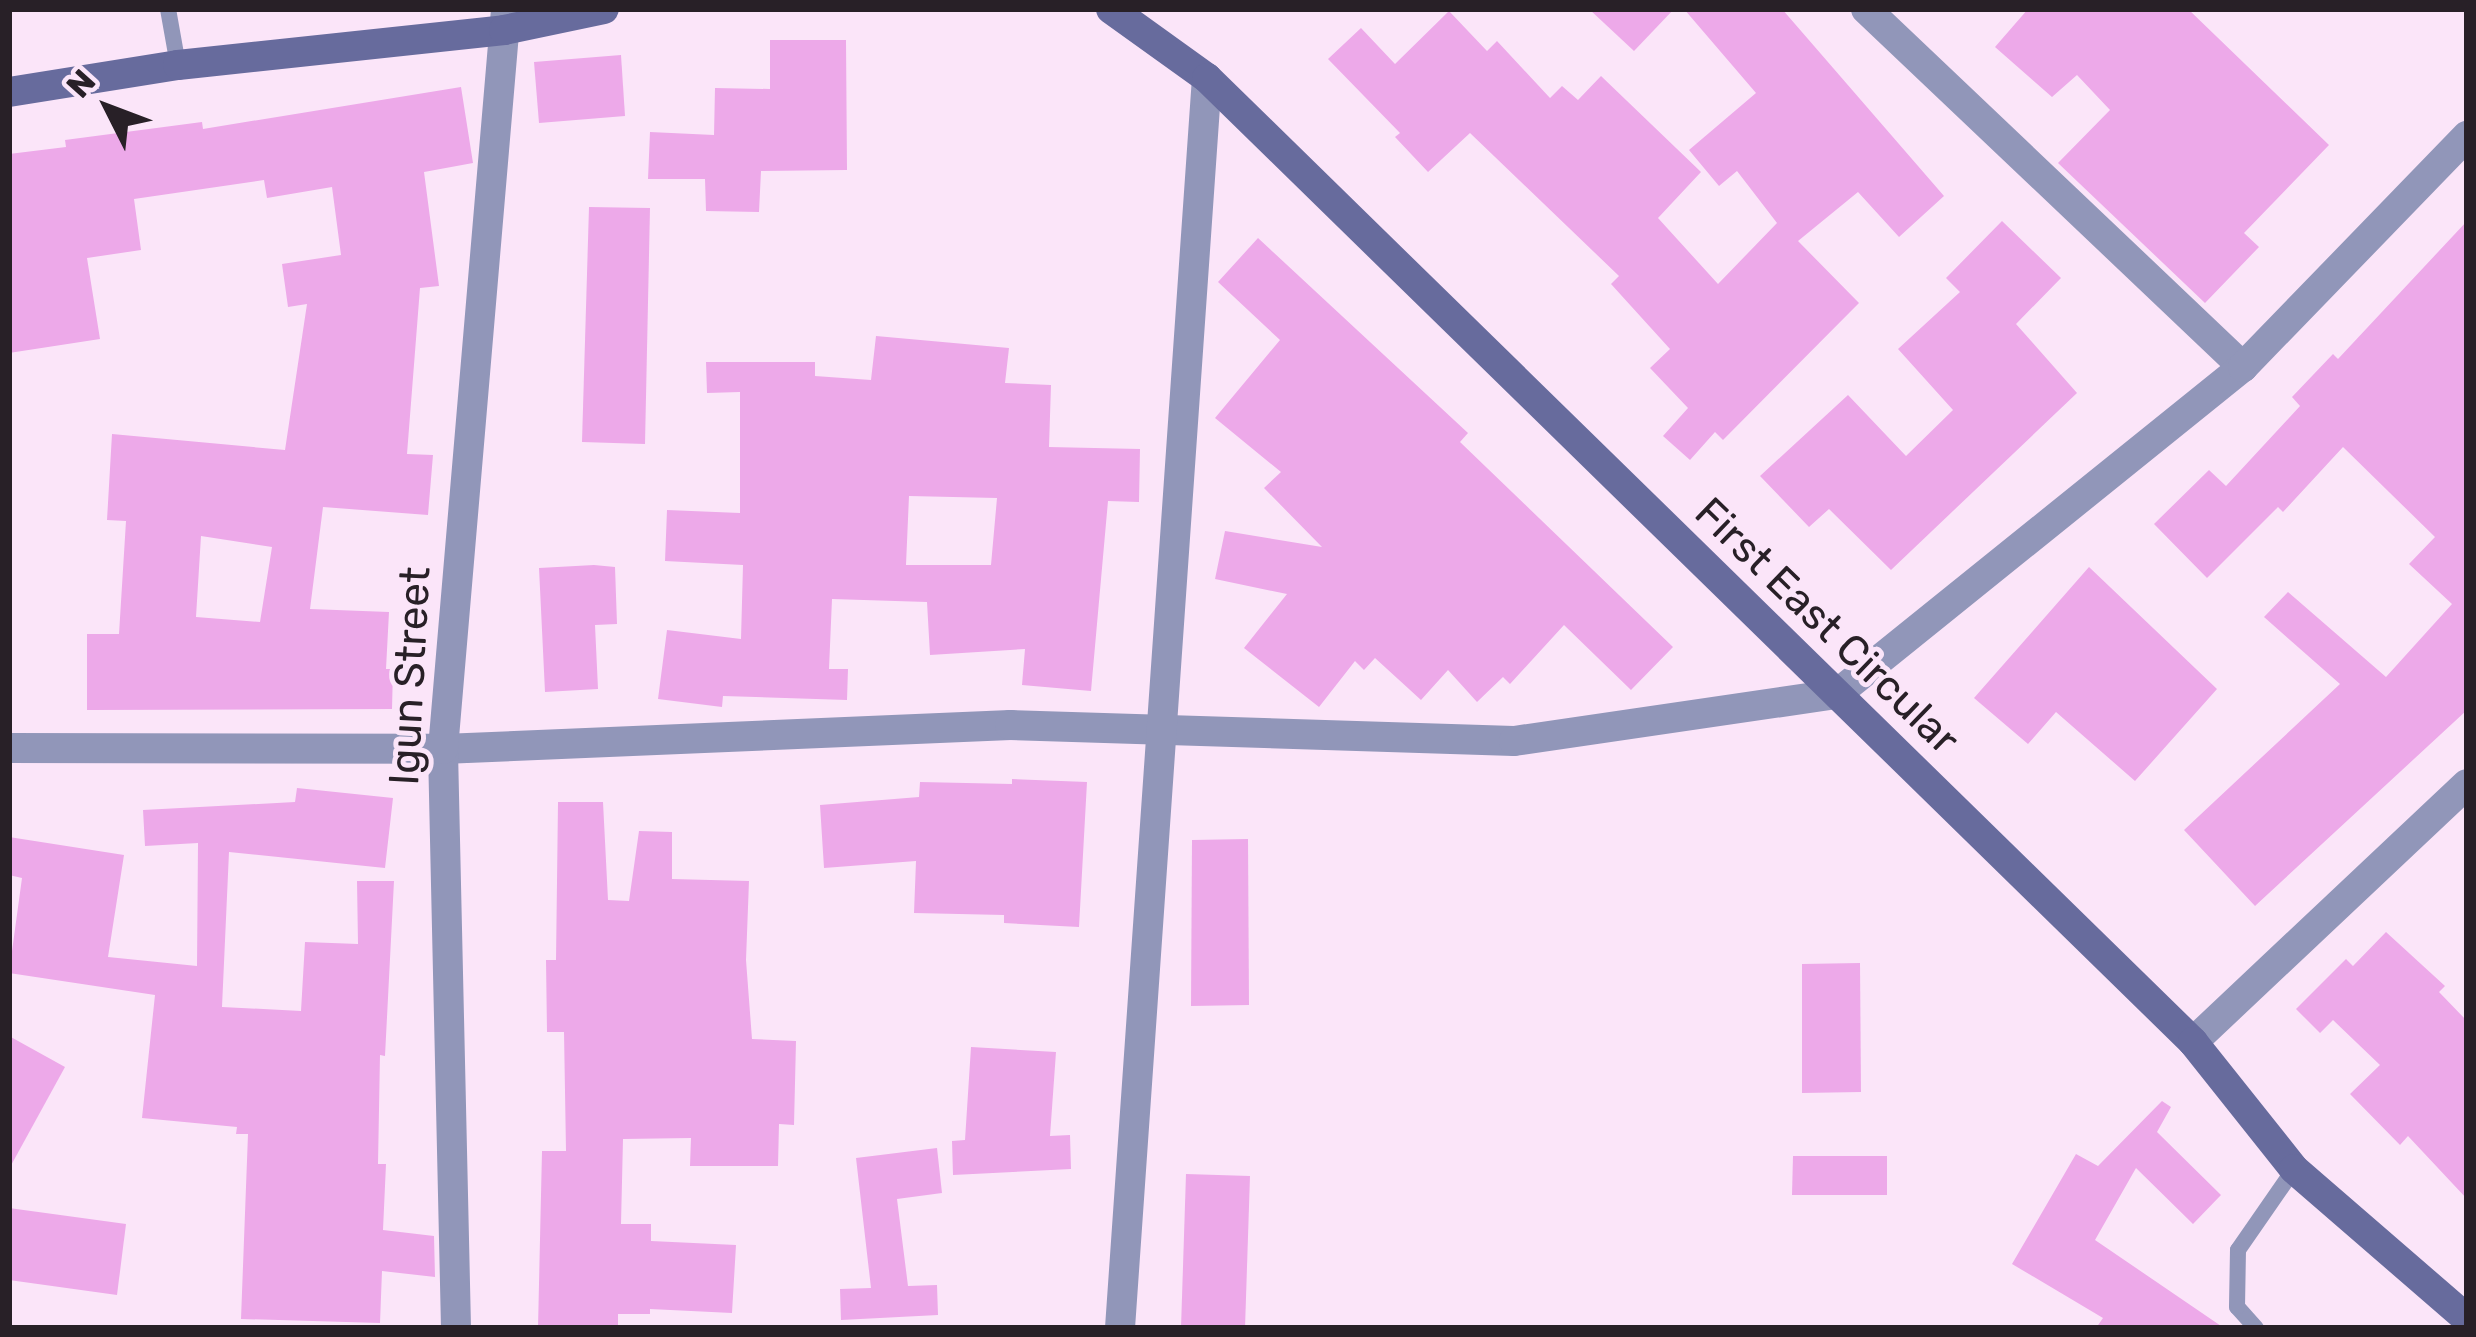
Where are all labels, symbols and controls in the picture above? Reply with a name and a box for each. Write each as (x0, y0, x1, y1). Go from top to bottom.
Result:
north arrow (48, 48, 168, 168)
text: N (58, 62, 103, 105)
street label: First East Circular (1685, 487, 1969, 765)
street label: Igun Street (379, 565, 441, 787)

